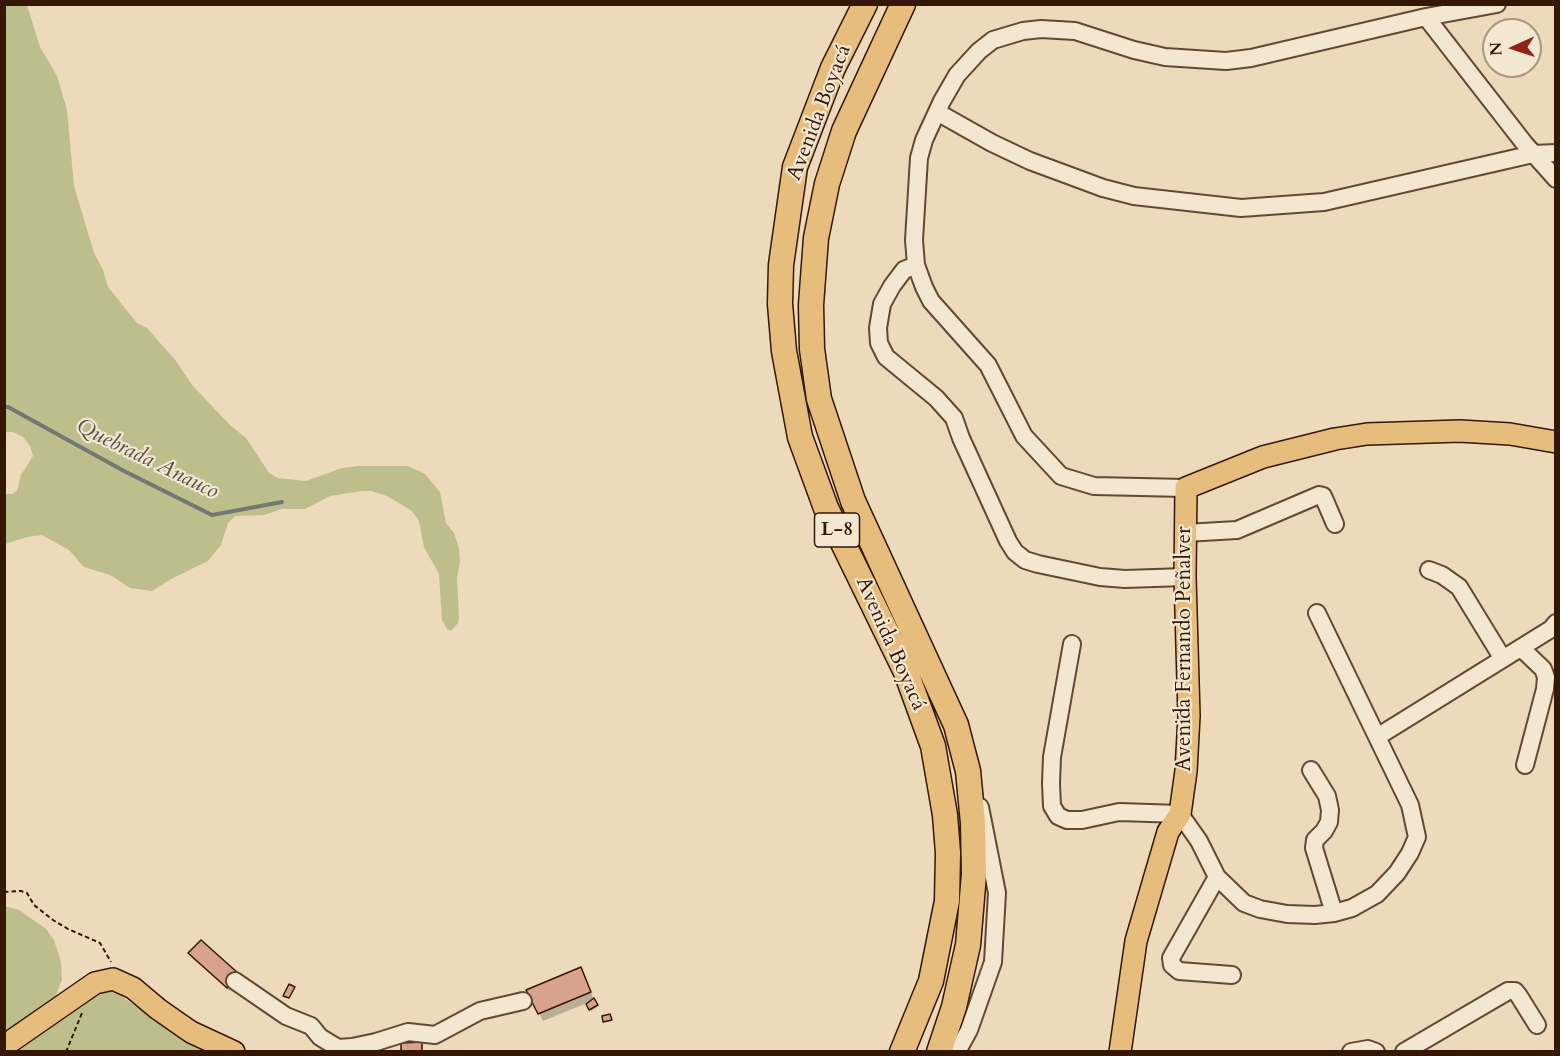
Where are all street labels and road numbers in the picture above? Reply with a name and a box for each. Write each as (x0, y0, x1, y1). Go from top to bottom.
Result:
street label: Avenida Boyacá (783, 42, 857, 184)
road number: L-8 (814, 513, 860, 547)
street label: Avenida Fernando Peñalver (1172, 526, 1198, 772)
street label: Avenida Boyacá (849, 573, 931, 715)

